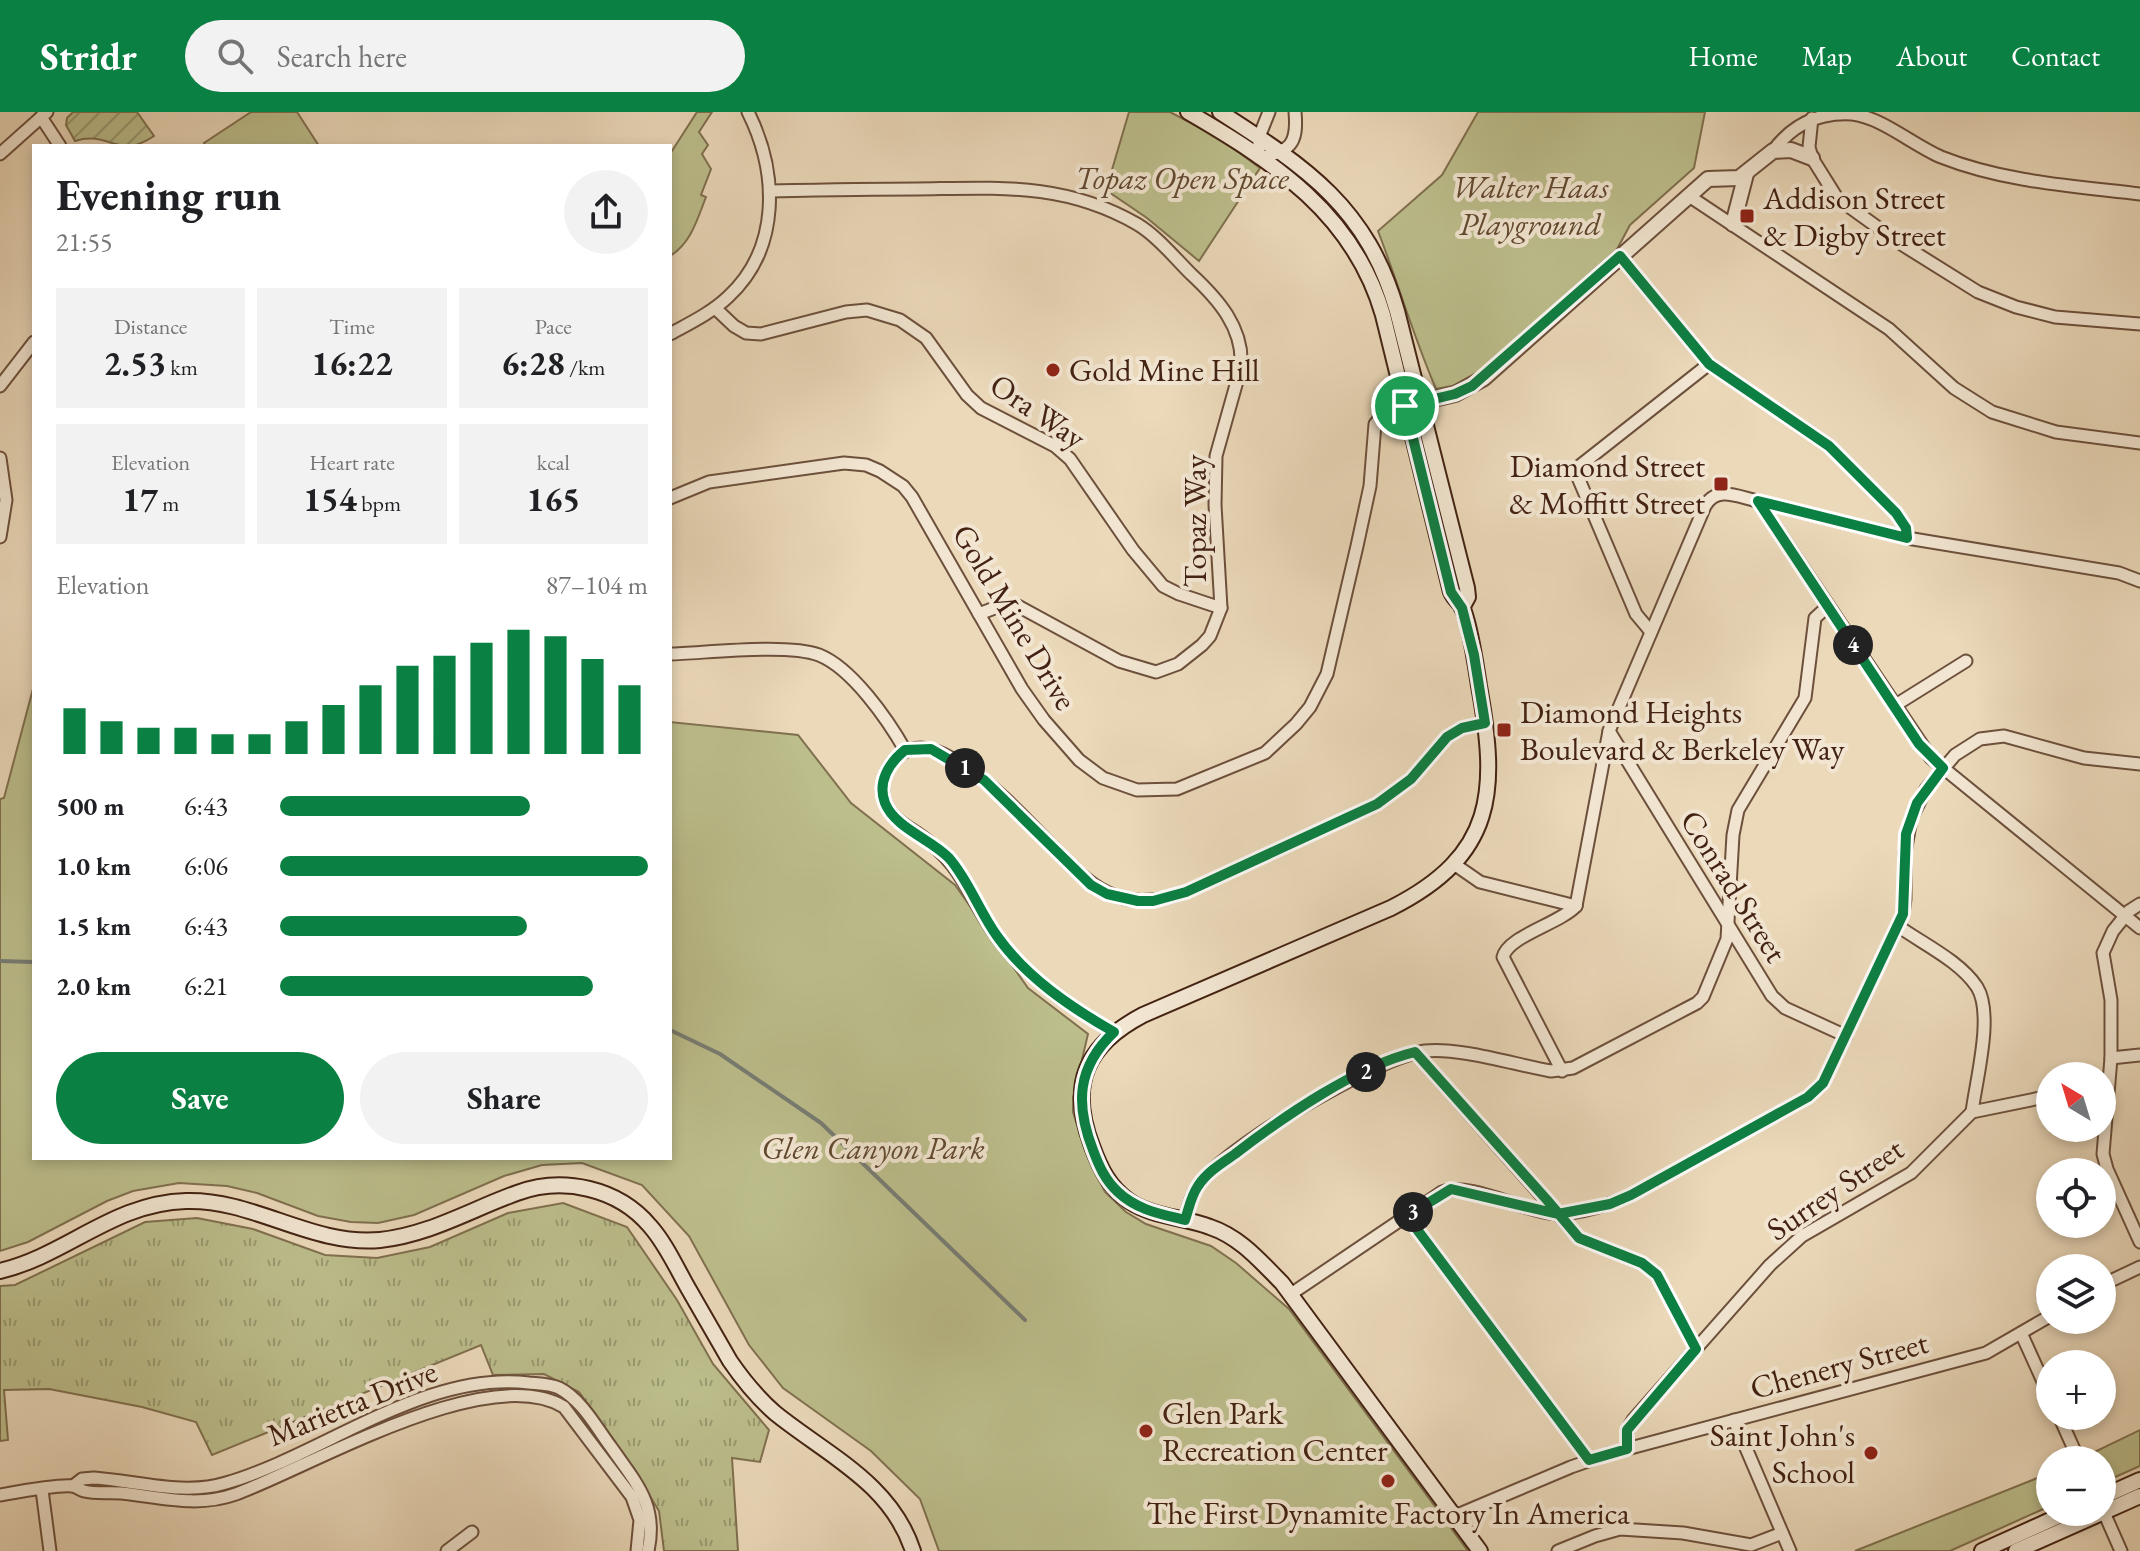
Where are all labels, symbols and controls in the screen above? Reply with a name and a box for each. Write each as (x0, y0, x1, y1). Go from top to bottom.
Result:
search box (185, 20, 745, 92)
text: Stridr (40, 32, 137, 81)
icon: search (213, 34, 257, 78)
text: Search here (277, 37, 407, 76)
text: Home (1688, 38, 1758, 74)
text: Map (1802, 38, 1852, 74)
text: About (1896, 38, 1967, 74)
text: Contact (2011, 38, 2100, 74)
park label: Topaz Open Space (1075, 157, 1290, 199)
text: Evening run (56, 166, 281, 223)
park label: Walter Haas Playground (1452, 166, 1609, 245)
button: share (564, 170, 648, 254)
place label: Addison Street & Digby Street (1762, 177, 1946, 256)
marker: Addison Street & Digby Street (1738, 207, 1756, 225)
text: 21:55 (56, 225, 112, 259)
text: Distance (114, 312, 187, 341)
text: Time (329, 312, 375, 341)
text: Pace (535, 312, 572, 341)
text: 2.53 (104, 341, 166, 385)
text: 16:22 (311, 341, 393, 385)
text: 6:28 (501, 341, 565, 385)
place label: Gold Mine Hill (1069, 349, 1260, 391)
text: km (166, 353, 198, 382)
text: /km (565, 353, 605, 382)
marker: Gold Mine Hill (1044, 361, 1062, 379)
street label: Ora Way (982, 364, 1095, 459)
pin (1371, 372, 1439, 440)
icon: arrive (1383, 384, 1427, 428)
place label: Diamond Street & Moffitt Street (1509, 445, 1705, 524)
text: Elevation (111, 448, 190, 477)
text: Heart rate (309, 448, 395, 477)
text: kcal (537, 448, 570, 477)
street label: Topaz Way (1174, 453, 1216, 588)
marker: Diamond Street & Moffitt Street (1712, 475, 1730, 493)
text: 17 (122, 477, 158, 521)
text: 154 (303, 477, 357, 521)
text: 165 (526, 477, 580, 521)
text: m (158, 489, 179, 518)
text: bpm (357, 489, 401, 518)
street label: Gold Mine Drive (943, 516, 1087, 718)
text: Elevation (56, 568, 150, 602)
text: 87–104 m (546, 568, 648, 602)
pin: 4 (1833, 625, 1873, 665)
text: 4 (1847, 630, 1859, 659)
place label: Diamond Heights Boulevard & Berkeley Way (1520, 691, 1845, 770)
marker: Diamond Heights Boulevard & Berkeley Way (1495, 721, 1513, 739)
pin: 1 (945, 748, 985, 788)
text: 1 (959, 753, 971, 782)
text: 500 m (56, 789, 124, 823)
text: 6:43 (184, 789, 228, 823)
street label: Conrad Street (1671, 802, 1797, 970)
text: 1.0 km (56, 849, 131, 883)
text: 6:06 (184, 849, 228, 883)
text: 1.5 km (56, 909, 131, 943)
text: 6:43 (184, 909, 228, 943)
text: 2.0 km (56, 969, 131, 1003)
text: 6:21 (184, 969, 228, 1003)
button: Save (56, 1052, 344, 1144)
button: Share (360, 1052, 648, 1144)
pin: 2 (1346, 1052, 1386, 1092)
text: 2 (1360, 1057, 1372, 1086)
north arrow (2036, 1062, 2116, 1142)
map controls (2036, 1062, 2116, 1526)
park label: Glen Canyon Park (761, 1127, 985, 1169)
street label: Surrey Street (1758, 1128, 1912, 1250)
button: locate (2036, 1158, 2116, 1238)
pin: 3 (1393, 1192, 1433, 1232)
text: 3 (1407, 1197, 1419, 1226)
button: layers (2036, 1254, 2116, 1334)
street label: Chenery Street (1745, 1321, 1933, 1409)
street label: Marietta Drive (261, 1350, 443, 1456)
button: + (2036, 1350, 2116, 1430)
place label: Glen Park Recreation Center (1162, 1392, 1388, 1471)
place label: Saint John's School (1710, 1414, 1855, 1493)
marker: Glen Park Recreation Center (1137, 1422, 1155, 1440)
marker: Saint John's School (1862, 1444, 1880, 1462)
button: − (2036, 1446, 2116, 1526)
marker: The First Dynamite Factory In America (1379, 1472, 1397, 1490)
place label: The First Dynamite Factory In America (1146, 1492, 1630, 1534)

